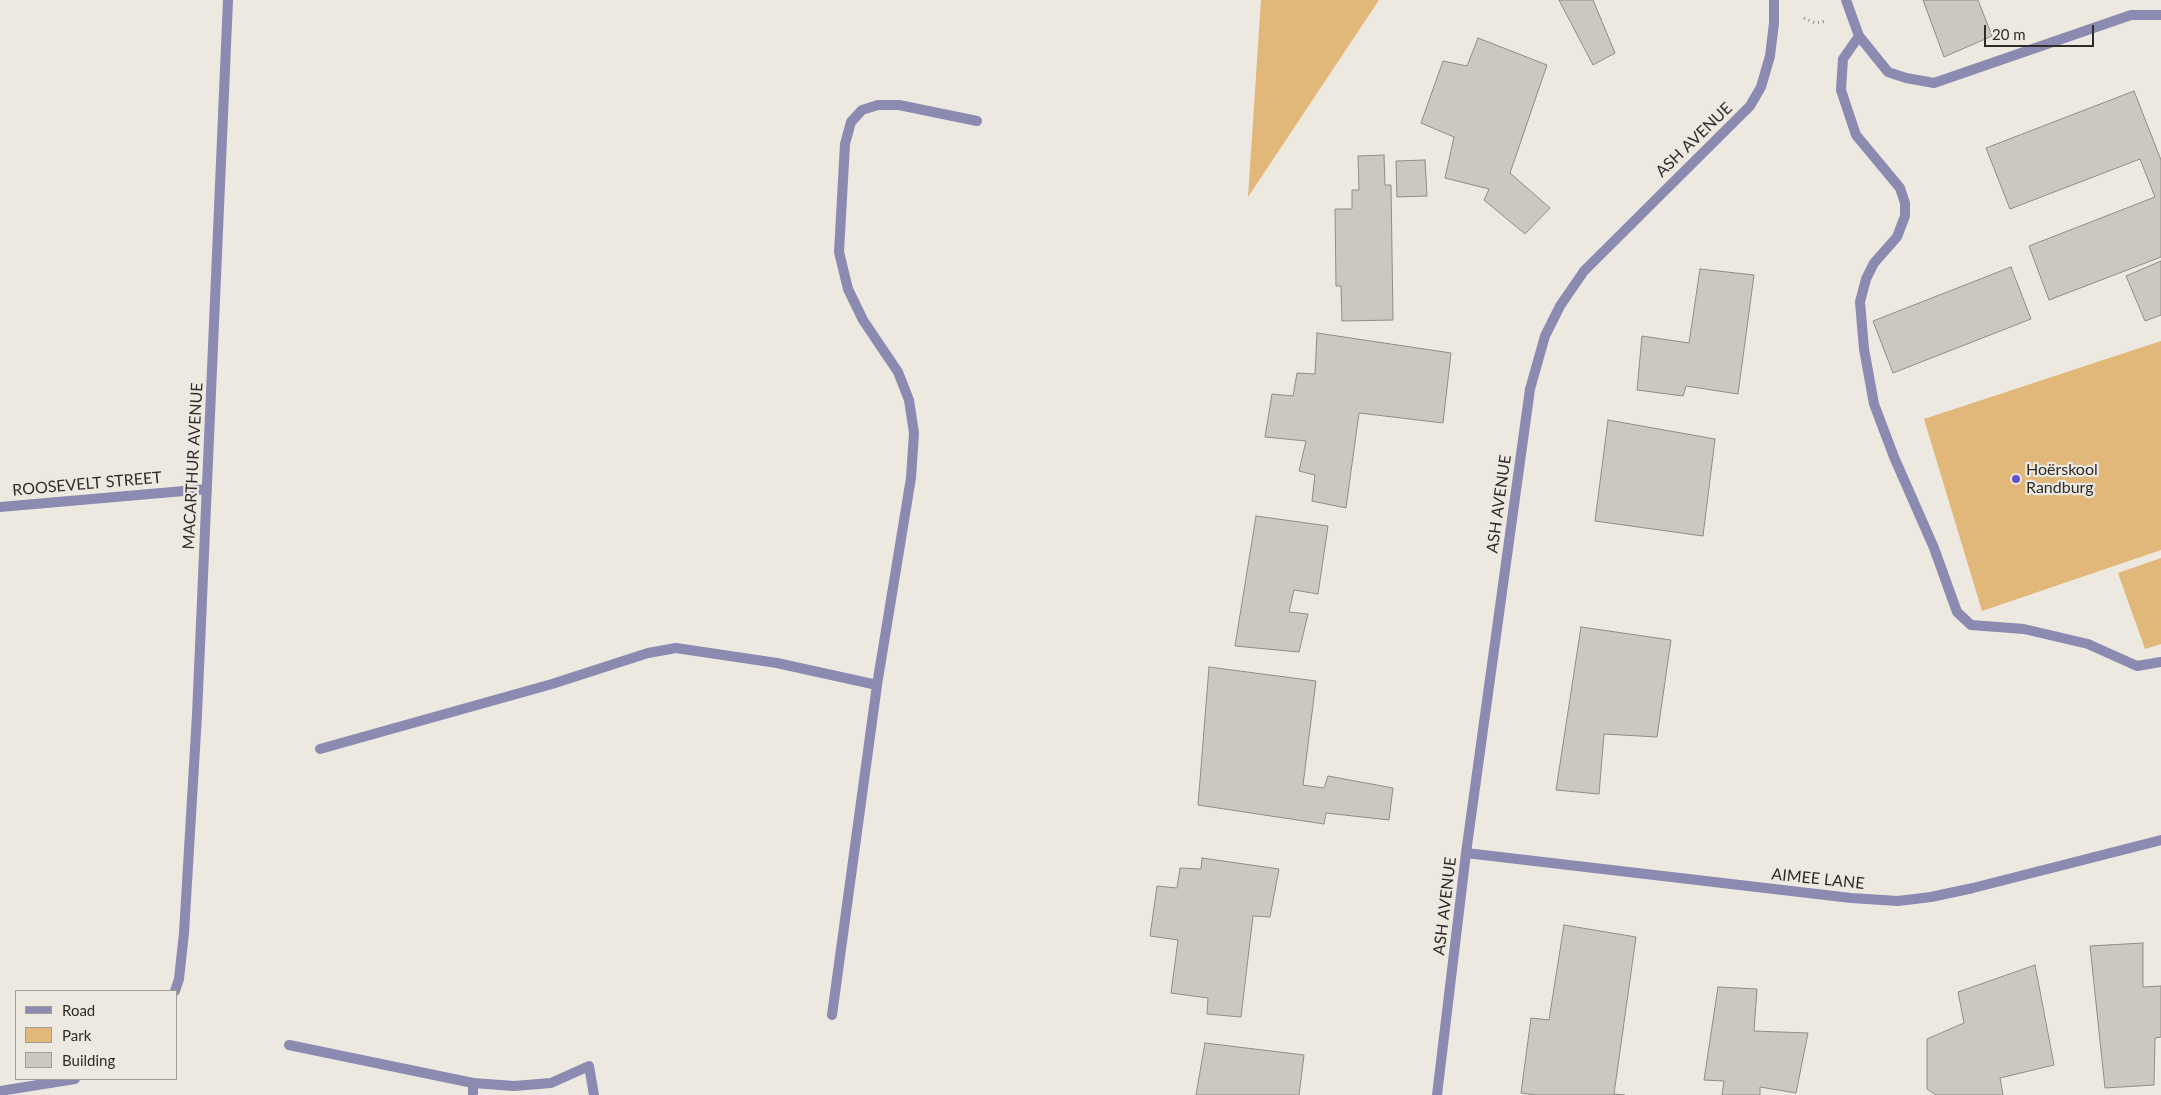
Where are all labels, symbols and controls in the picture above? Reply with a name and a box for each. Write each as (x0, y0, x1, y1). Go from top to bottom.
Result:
scale bar (1986, 15, 2096, 47)
text: 20 m (1992, 25, 2026, 43)
street label: ASH AVENUE (1652, 99, 1736, 181)
street label: MACARTHUR AVENUE (179, 382, 207, 550)
street label: ASH AVENUE (1483, 454, 1515, 554)
place label: Hoërskool Randburg (2026, 460, 2098, 498)
street label: ROOSEVELT STREET (12, 468, 162, 500)
marker: Hoërskool Randburg (2010, 473, 2022, 485)
street label: ASH AVENUE (1429, 856, 1461, 956)
street label: AIMEE LANE (1771, 865, 1865, 893)
legend (15, 990, 178, 1080)
text: Road (62, 1001, 95, 1019)
text: Park (62, 1026, 91, 1044)
text: Building (62, 1051, 115, 1069)

